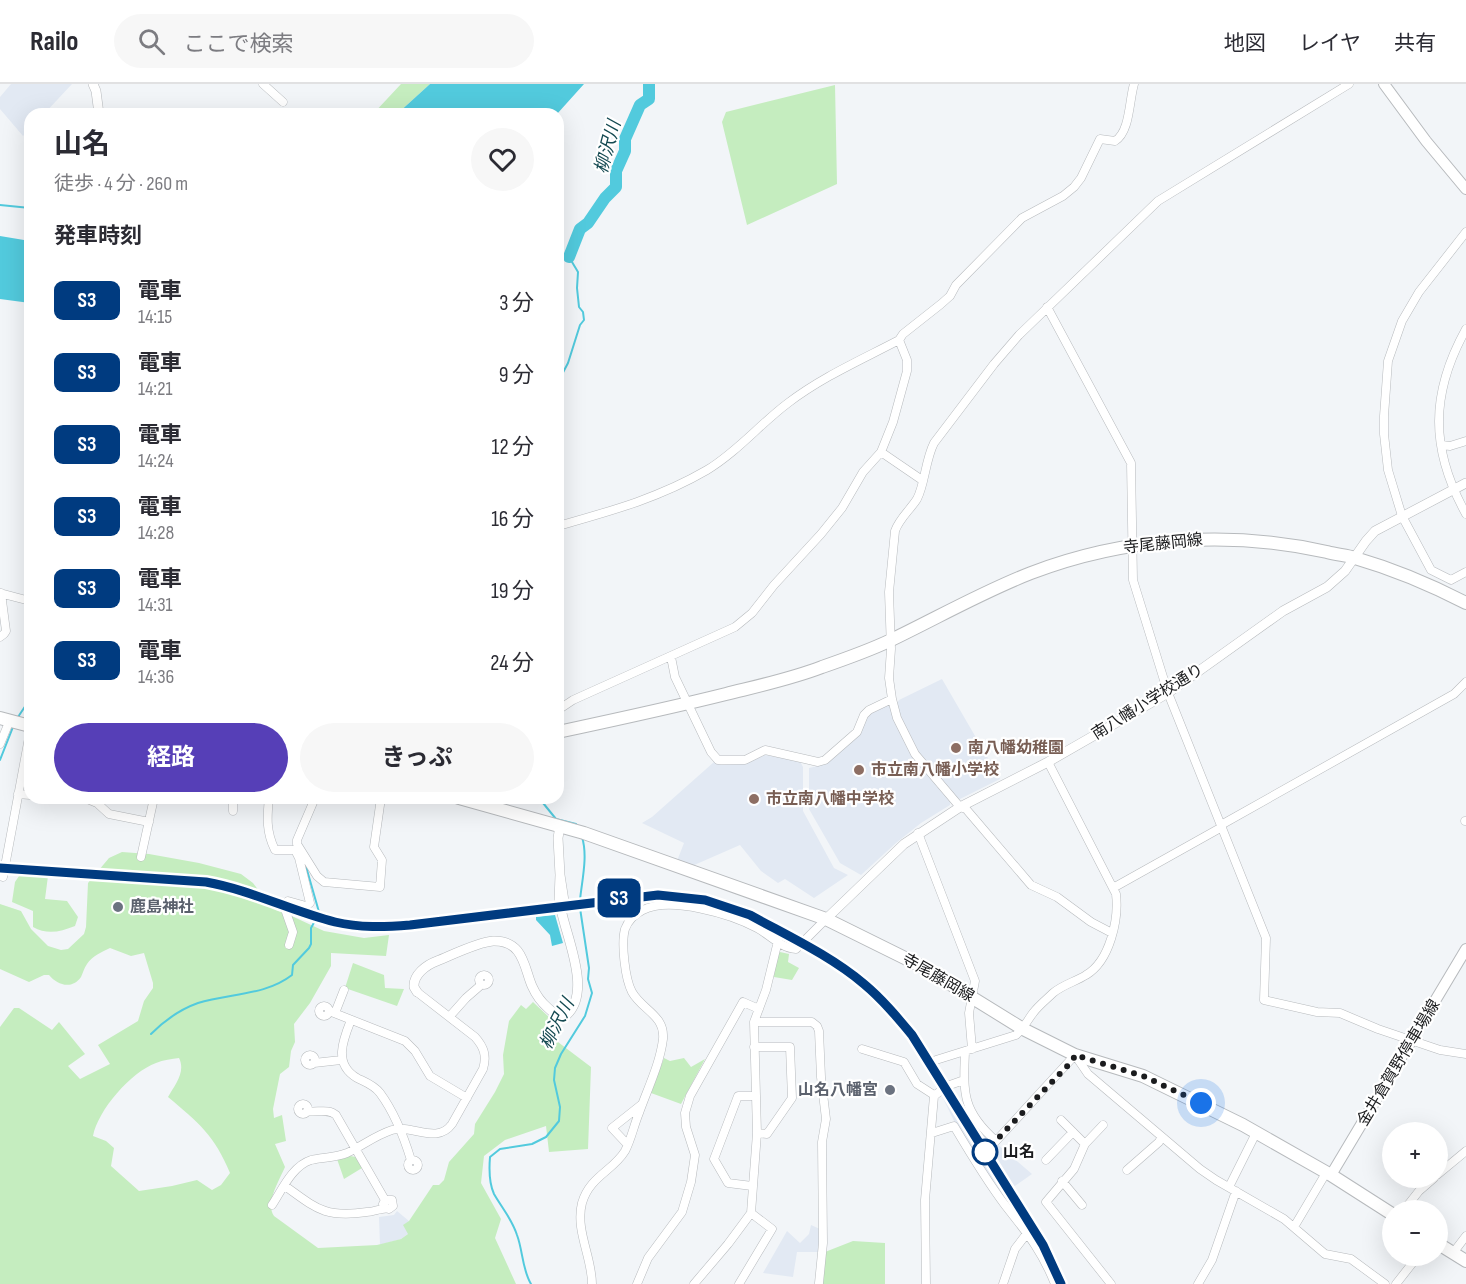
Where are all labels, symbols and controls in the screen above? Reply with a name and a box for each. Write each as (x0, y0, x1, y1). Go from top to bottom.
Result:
search box (114, 14, 534, 68)
text: Railo (30, 25, 78, 58)
icon: search (135, 25, 168, 58)
text: ここで検索 (183, 31, 293, 58)
text: 地図 (1224, 31, 1266, 56)
text: レイヤ (1299, 31, 1361, 56)
text: 共有 (1394, 31, 1436, 56)
water label: 柳沢川 (591, 116, 626, 176)
text: 山名 (54, 128, 110, 161)
button: heart (471, 128, 534, 191)
text: 徒歩 · 4 分 · 260 m (54, 172, 188, 196)
text: 発車時刻 (54, 223, 142, 250)
text: 電車 (138, 278, 182, 305)
text: S3 (78, 288, 96, 313)
text: 3 分 (499, 290, 534, 317)
text: 14:15 (138, 305, 172, 329)
text: 電車 (138, 350, 182, 377)
text: S3 (78, 360, 96, 385)
text: 9 分 (499, 362, 534, 389)
text: 14:21 (138, 377, 172, 401)
text: 電車 (138, 422, 182, 449)
text: S3 (78, 432, 96, 457)
text: 12 分 (491, 434, 534, 461)
text: 14:24 (138, 449, 174, 473)
text: 電車 (138, 494, 182, 521)
text: S3 (78, 504, 96, 529)
text: 16 分 (491, 506, 534, 533)
text: 14:28 (138, 521, 174, 545)
street label: 寺尾藤岡線 (1122, 530, 1204, 558)
text: 電車 (138, 566, 182, 593)
text: S3 (78, 576, 96, 601)
text: 19 分 (491, 578, 534, 605)
text: 14:31 (138, 593, 173, 617)
text: 電車 (138, 638, 182, 665)
text: S3 (78, 648, 96, 673)
text: 24 分 (490, 650, 534, 677)
street label: 南八幡小学校通り (1089, 660, 1207, 744)
text: 14:36 (138, 665, 174, 689)
button: 経路 (54, 723, 288, 792)
button: きっぷ (300, 723, 534, 792)
place label: 南八幡幼稚園 (968, 739, 1064, 758)
marker: 南八幡幼稚園 (949, 741, 963, 755)
place label: 市立南八幡小学校 (871, 761, 999, 780)
marker: 市立南八幡小学校 (852, 763, 866, 777)
place label: 市立南八幡中学校 (766, 790, 894, 809)
marker: 市立南八幡中学校 (747, 792, 761, 806)
line badge: S3 (592, 878, 646, 918)
text: S3 (610, 886, 628, 911)
place label: 鹿島神社 (130, 897, 194, 917)
marker: 鹿島神社 (111, 900, 125, 914)
street label: 寺尾藤岡線 (899, 950, 977, 1006)
water label: 柳沢川 (535, 993, 580, 1053)
street label: 金井倉賀野停車場線 (1354, 996, 1444, 1130)
place label: 山名八幡宮 (798, 1081, 878, 1100)
marker: 山名八幡宮 (883, 1083, 897, 1097)
your location (1186, 1088, 1216, 1118)
map controls (1382, 1122, 1448, 1266)
button: + (1382, 1122, 1448, 1188)
marker: 山名 (972, 1139, 998, 1165)
place label: 山名 (1003, 1143, 1035, 1162)
button: − (1382, 1200, 1448, 1266)

